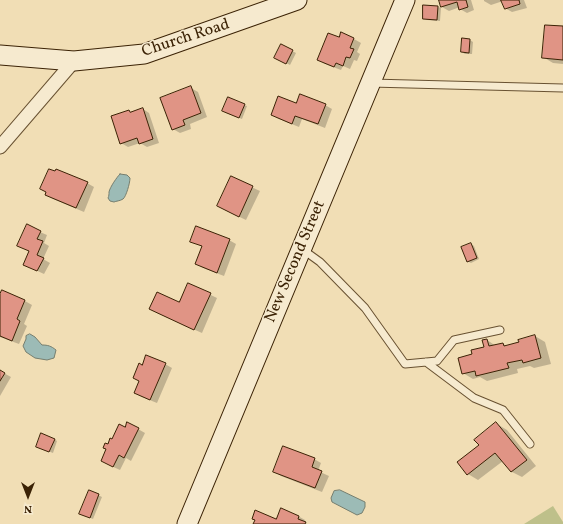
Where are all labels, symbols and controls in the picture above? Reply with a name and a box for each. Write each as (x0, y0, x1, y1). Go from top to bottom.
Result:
street label: Church Road (140, 16, 232, 62)
street label: New Second Street (262, 198, 330, 326)
north arrow (8, 476, 48, 516)
text: N (24, 501, 32, 516)

